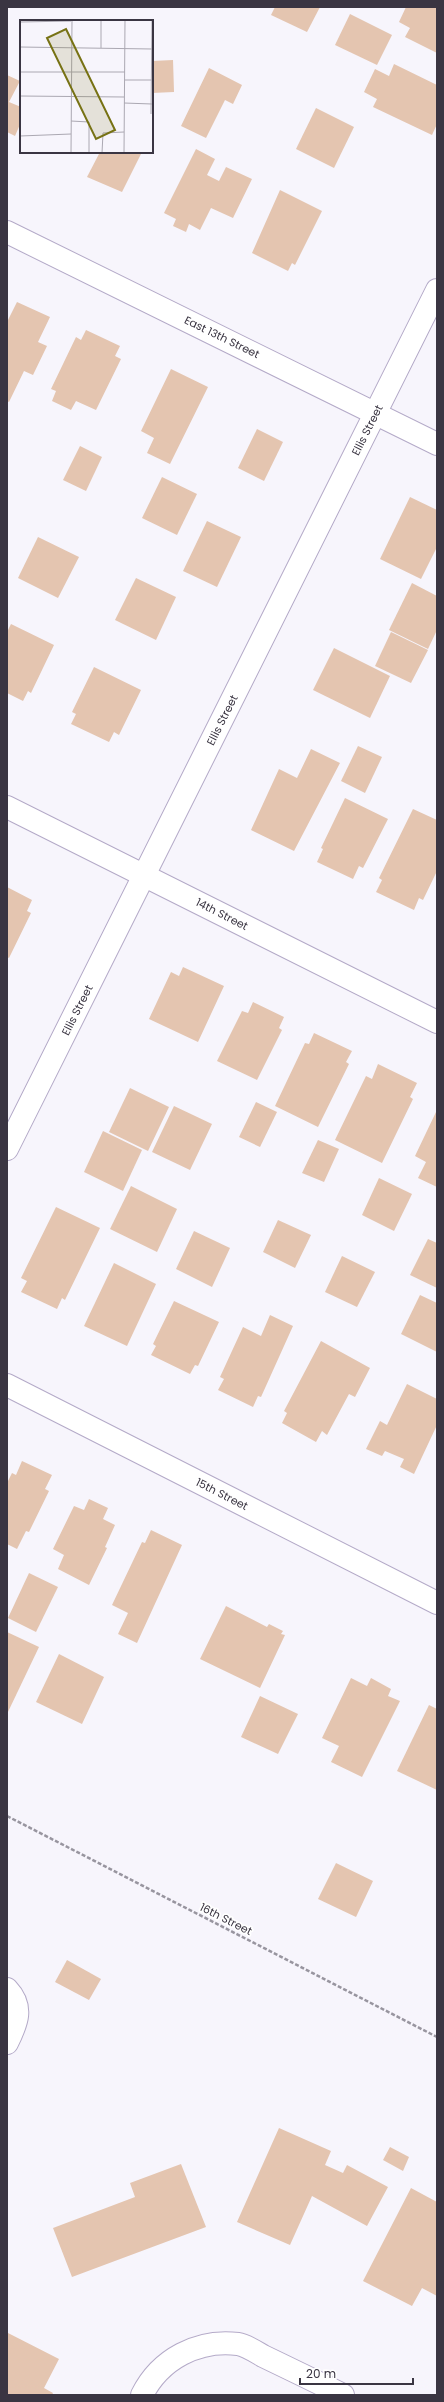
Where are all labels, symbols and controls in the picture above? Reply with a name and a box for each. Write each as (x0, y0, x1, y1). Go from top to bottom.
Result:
inset map (20, 20, 153, 153)
street label: East 13th Street (182, 312, 262, 362)
street label: Ellis Street (347, 402, 387, 458)
street label: Ellis Street (202, 692, 242, 748)
street label: 14th Street (193, 894, 251, 934)
street label: Ellis Street (57, 982, 97, 1038)
street label: 15th Street (193, 1474, 251, 1514)
street label: 16th Street (197, 1899, 255, 1939)
scale bar (300, 2360, 413, 2386)
text: 20 m (306, 2365, 336, 2382)

